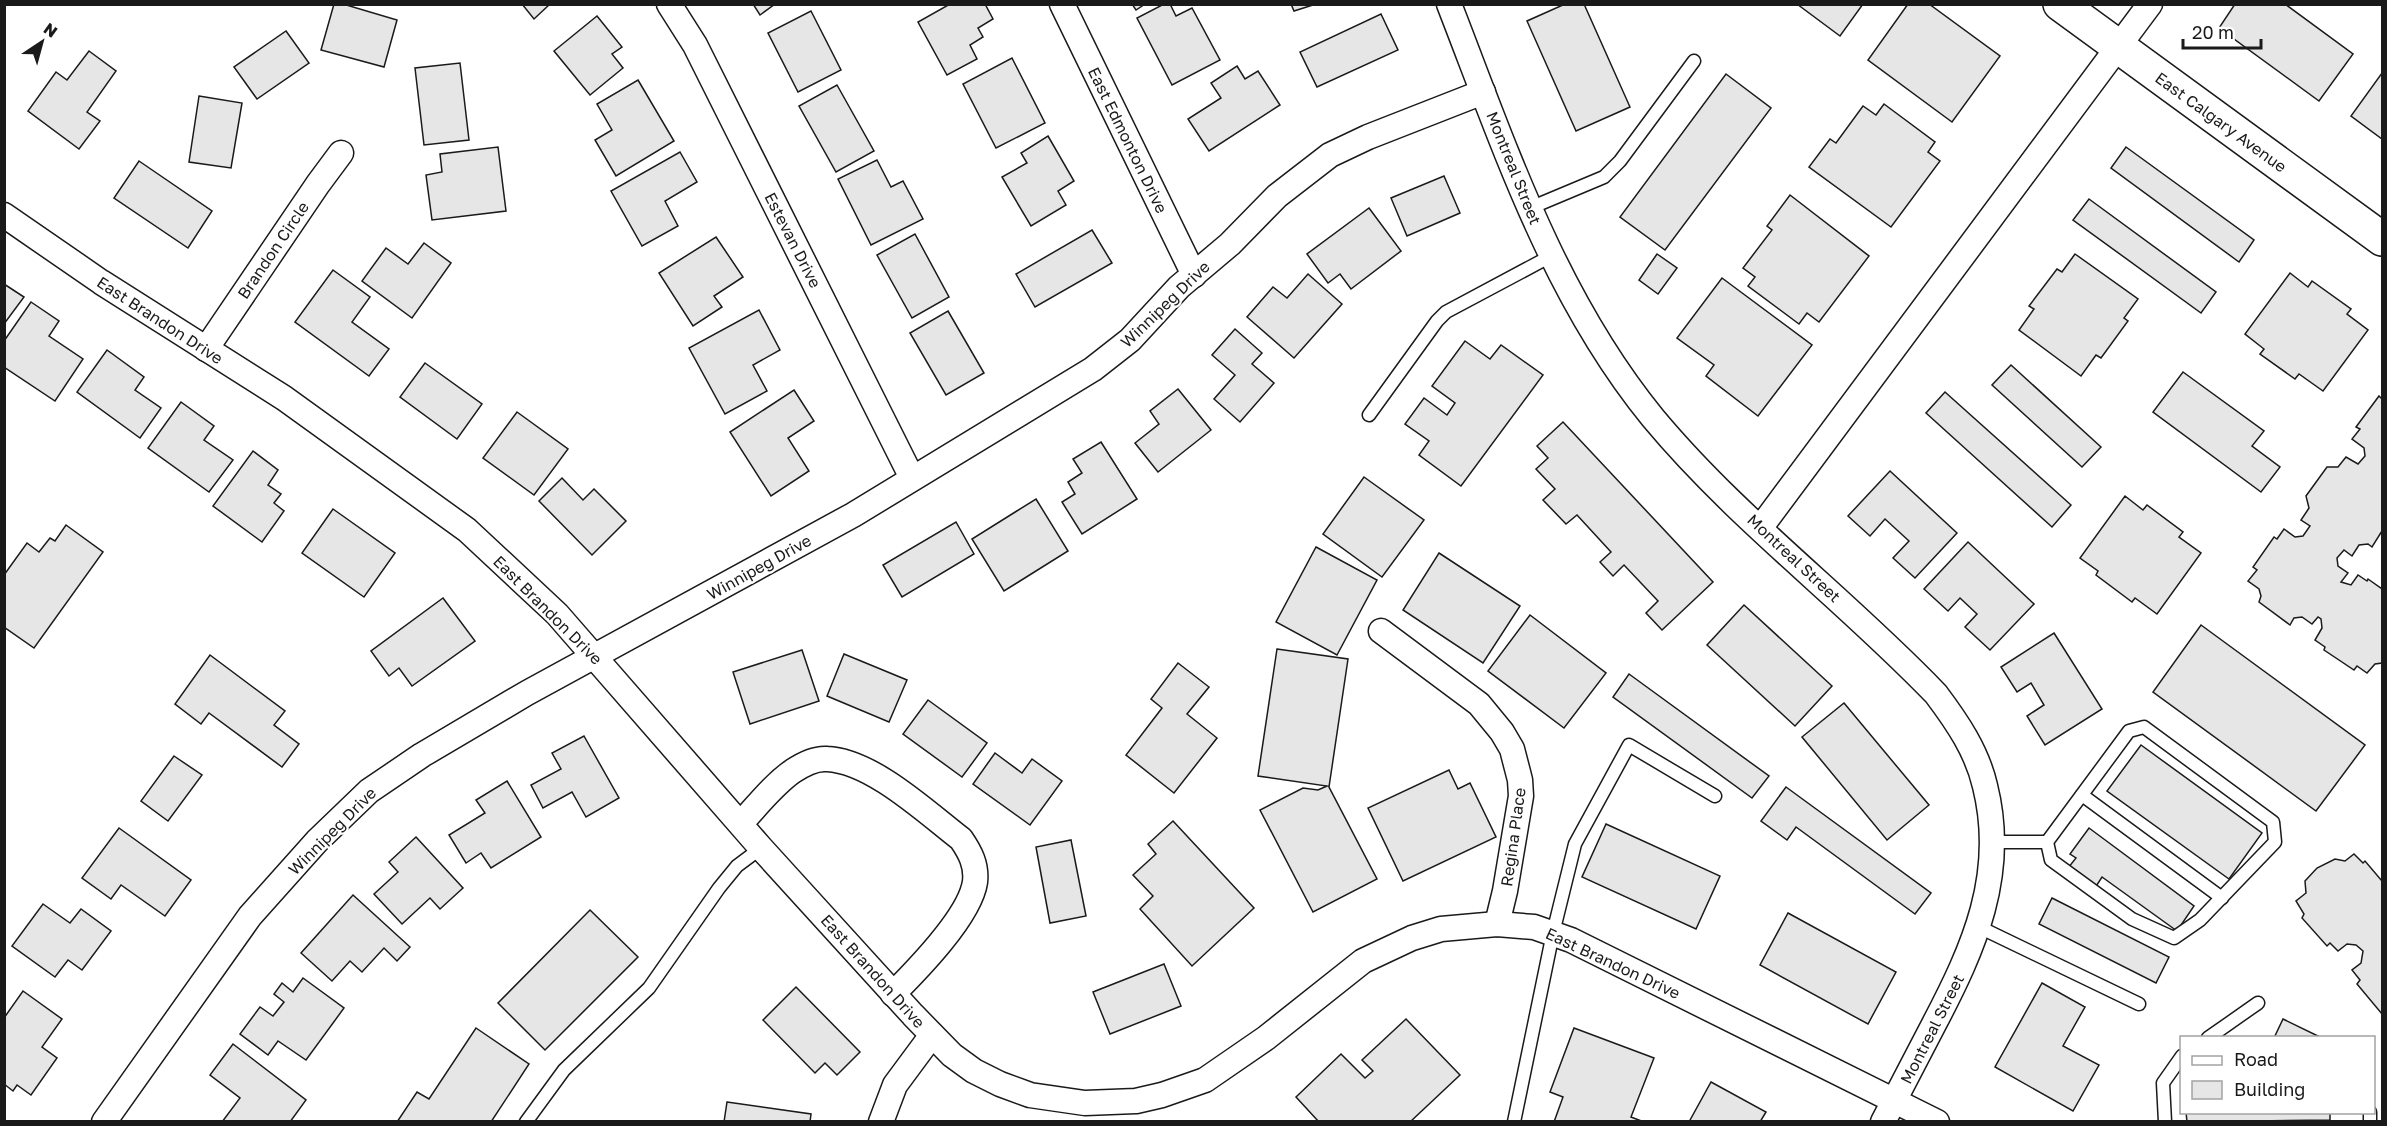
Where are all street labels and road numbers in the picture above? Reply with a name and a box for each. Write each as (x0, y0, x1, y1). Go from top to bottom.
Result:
street label: East Edmonton Drive (1084, 64, 1172, 216)
street label: East Calgary Avenue (2151, 68, 2291, 176)
street label: Montreal Street (1482, 108, 1546, 228)
street label: Estevan Drive (760, 189, 826, 291)
street label: Brandon Circle (233, 197, 313, 303)
street label: Winnipeg Drive (1116, 256, 1214, 352)
street label: East Brandon Drive (93, 272, 227, 368)
street label: Montreal Street (1743, 510, 1845, 606)
street label: Winnipeg Drive (703, 530, 815, 604)
street label: East Brandon Drive (489, 551, 607, 669)
street label: Winnipeg Drive (284, 783, 380, 879)
street label: Regina Place (1496, 786, 1530, 888)
street label: East Brandon Drive (817, 910, 929, 1032)
street label: East Brandon Drive (1543, 923, 1683, 1003)
street label: Montreal Street (1896, 971, 1968, 1087)

